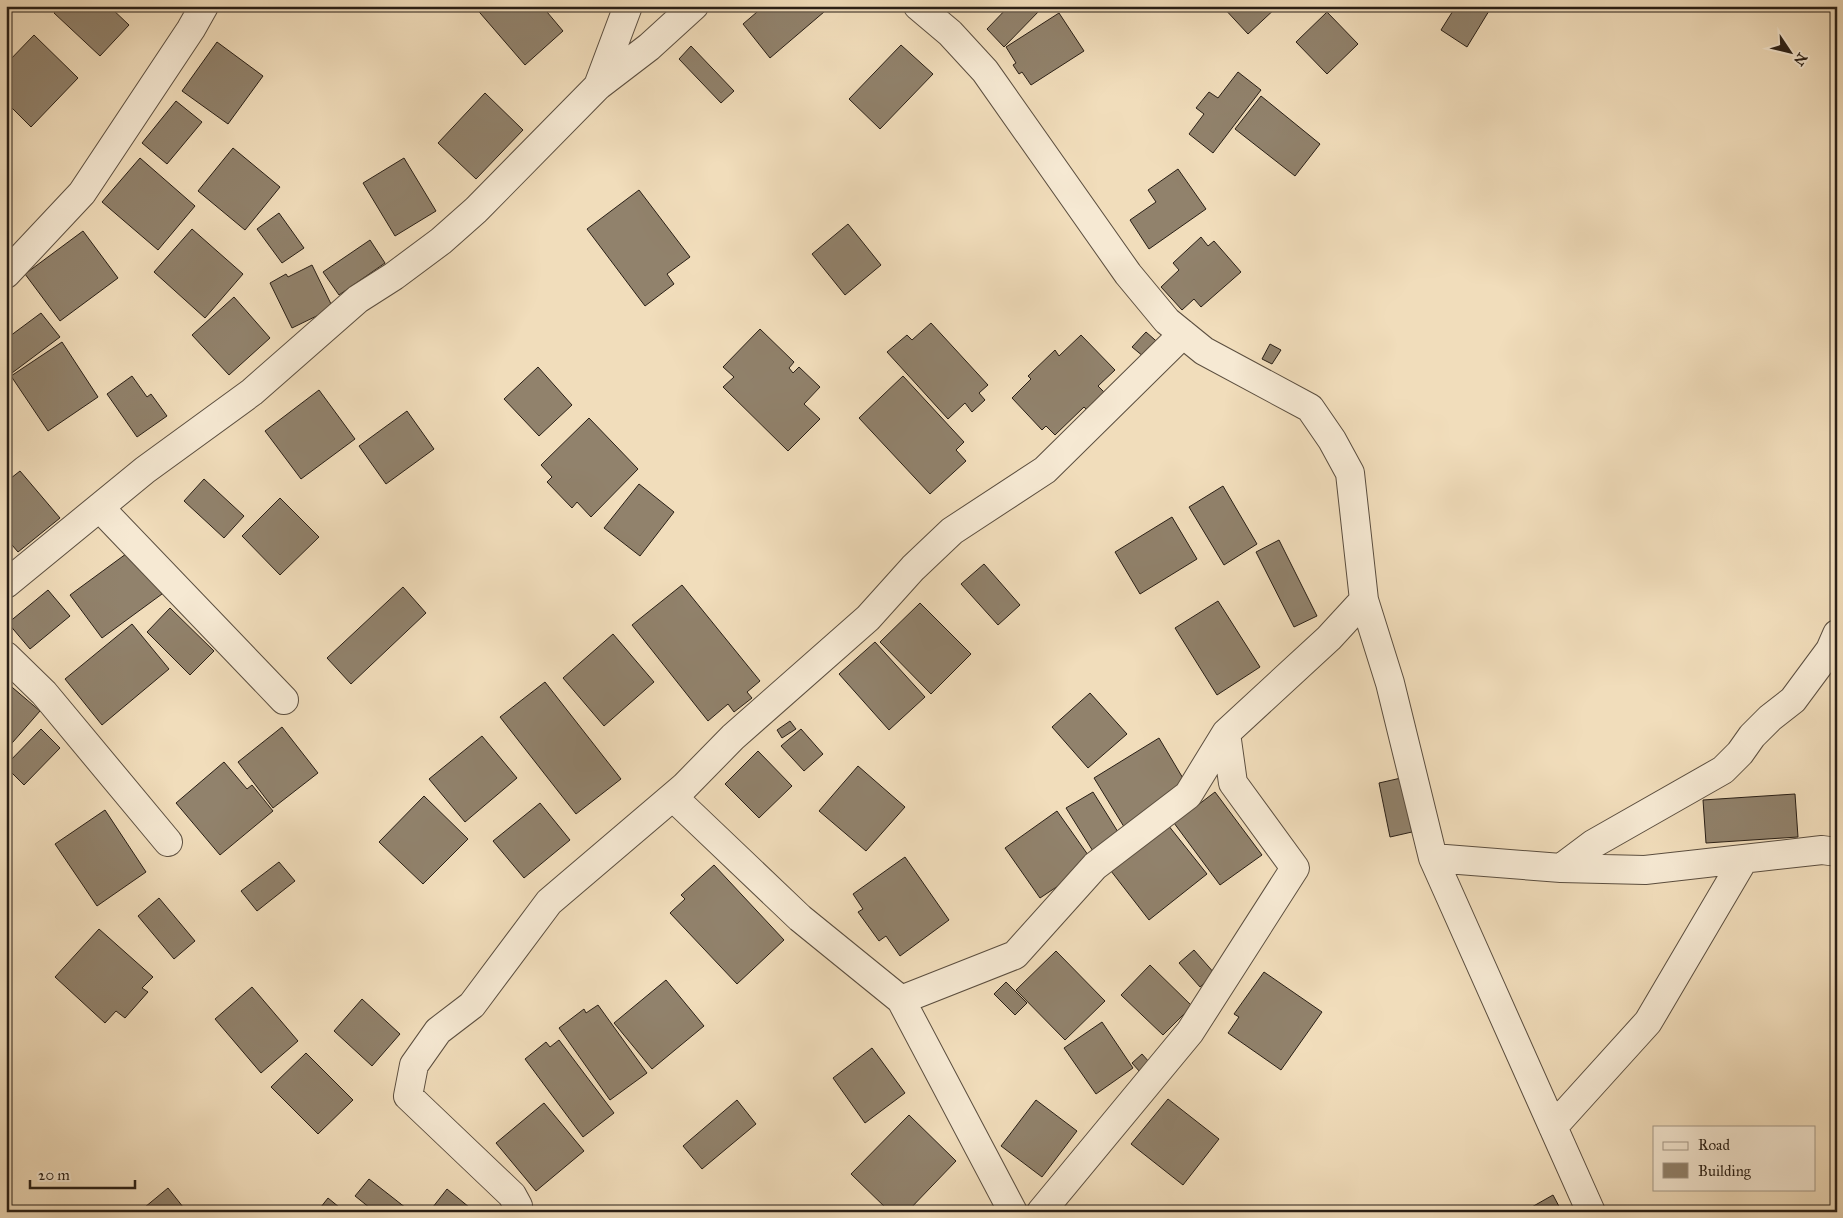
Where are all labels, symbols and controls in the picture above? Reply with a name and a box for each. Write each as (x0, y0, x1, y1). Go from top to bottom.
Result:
north arrow (1766, 28, 1816, 78)
text: N (1790, 49, 1811, 69)
legend (1653, 1126, 1816, 1190)
text: Road (1698, 1136, 1730, 1154)
scale bar (30, 1158, 135, 1190)
text: Building (1698, 1162, 1752, 1180)
text: 20 m (38, 1166, 70, 1184)

